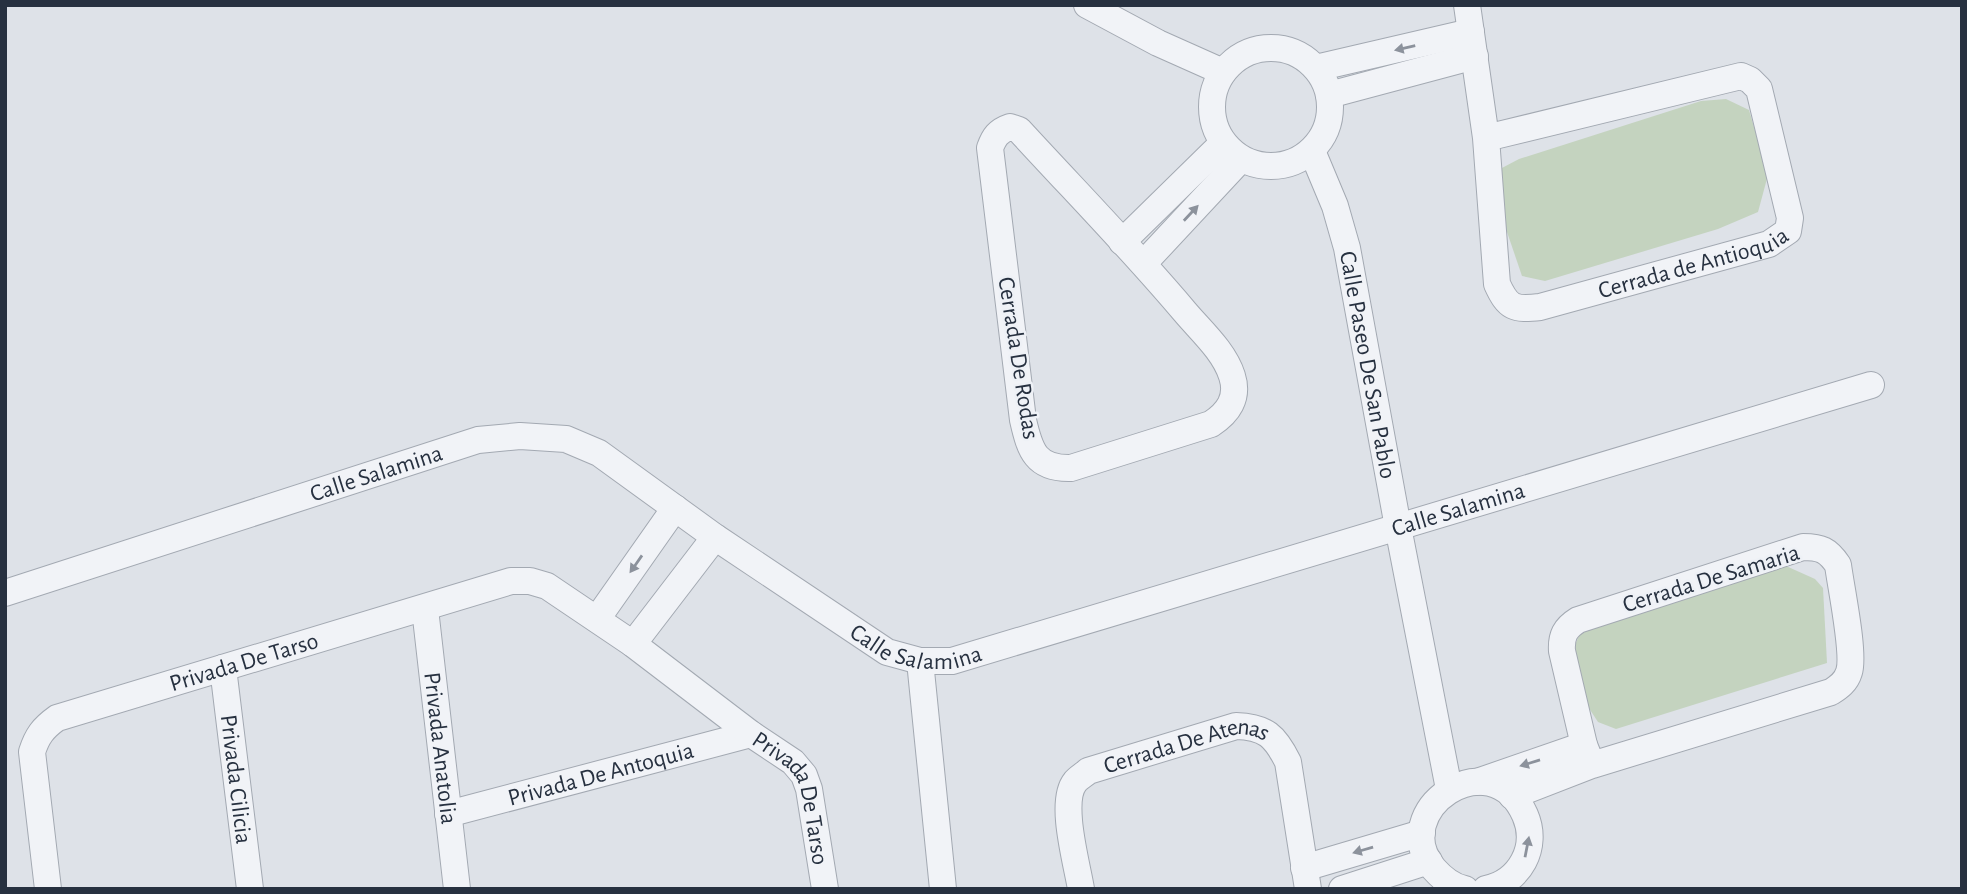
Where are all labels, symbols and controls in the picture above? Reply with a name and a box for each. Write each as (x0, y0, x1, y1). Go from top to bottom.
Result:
one-way arrow (1394, 42, 1416, 53)
one-way arrow (1182, 205, 1198, 222)
street label: Cerrada de Antioquia (1596, 223, 1793, 303)
street label: Calle Paseo De San Pablo (1335, 249, 1400, 481)
street label: Cerrada De Rodas (993, 275, 1043, 441)
street label: Calle Salamina (307, 441, 446, 507)
street label: Calle Salamina (1389, 479, 1528, 541)
street label: Cerrada De Samaria (1620, 541, 1803, 617)
one-way arrow (629, 555, 643, 573)
street label: Calle Salamina (845, 620, 985, 674)
street label: Privada De Tarso (167, 629, 321, 696)
street label: Privada Anatolia (419, 671, 461, 826)
street label: Privada Cilicia (216, 713, 255, 845)
street label: Cerrada De Atenas (1101, 715, 1274, 779)
street label: Privada De Tarso (748, 728, 832, 867)
street label: Privada De Antoquia (506, 739, 697, 811)
one-way arrow (1519, 758, 1540, 768)
one-way arrow (1522, 836, 1533, 858)
one-way arrow (1352, 846, 1373, 856)

